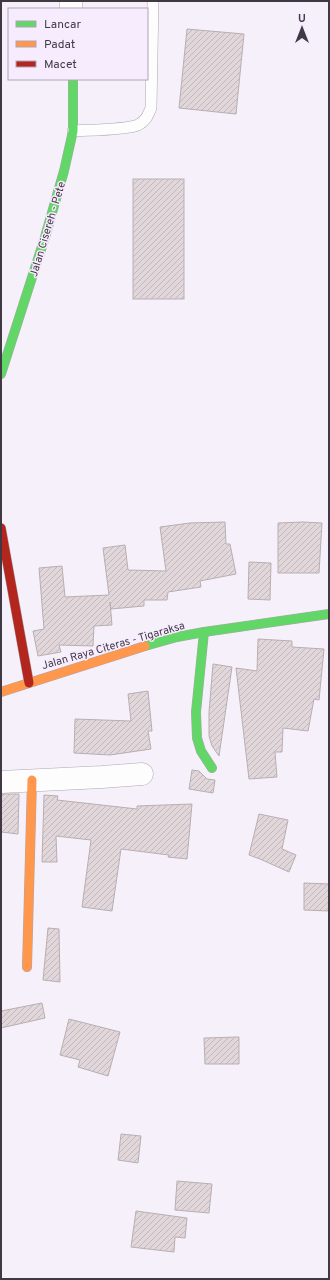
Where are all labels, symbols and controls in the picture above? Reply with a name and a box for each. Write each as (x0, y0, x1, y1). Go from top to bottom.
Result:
legend (8, 8, 148, 80)
north arrow (282, 8, 322, 48)
text: U (298, 12, 306, 26)
text: Lancar (44, 17, 81, 33)
text: Padat (44, 37, 75, 53)
text: Macet (44, 57, 77, 73)
street label: Jalan Cisereh - Pete (27, 180, 69, 279)
street label: Jalan Raya Citeras - Tigaraksa (40, 619, 187, 673)

